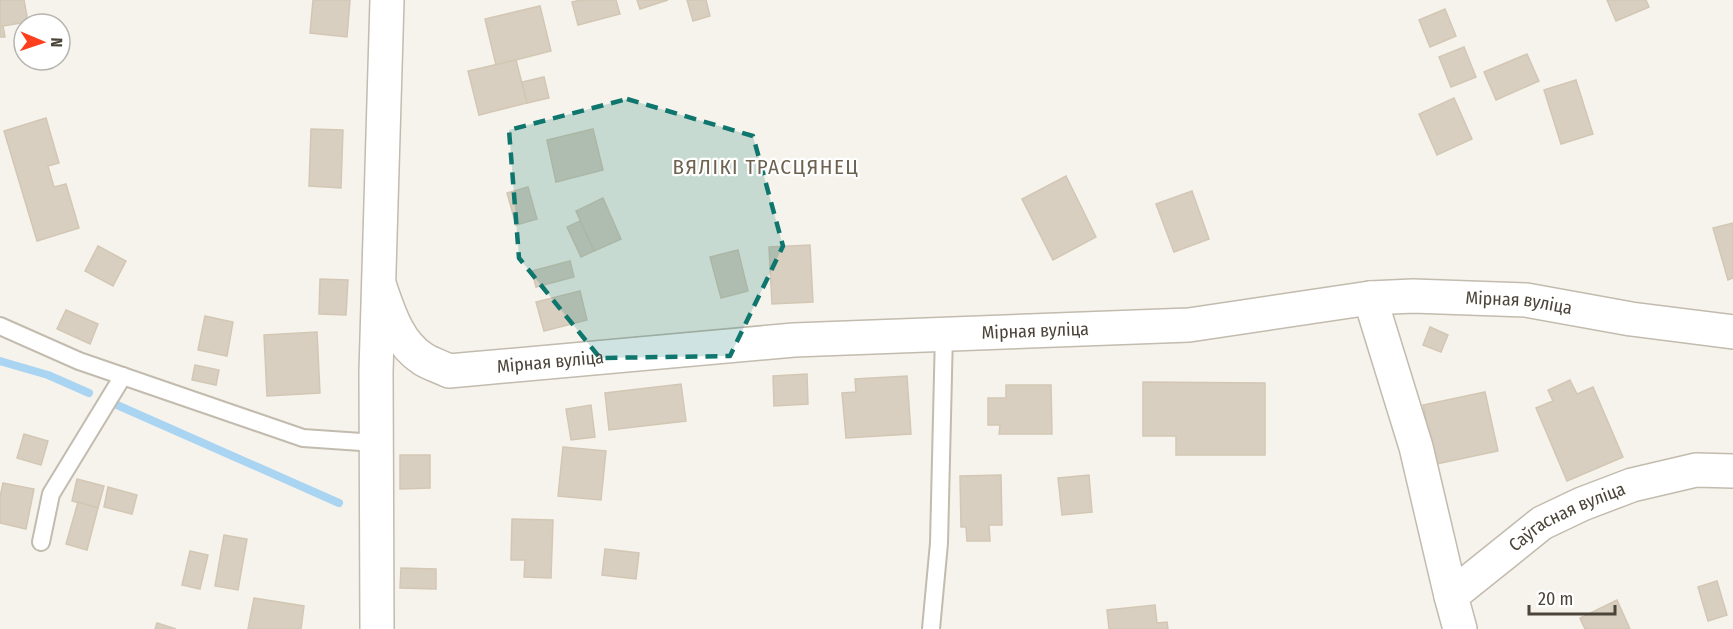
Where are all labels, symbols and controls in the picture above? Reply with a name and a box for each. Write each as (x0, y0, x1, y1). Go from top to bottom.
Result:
north arrow (12, 12, 72, 72)
text: N (47, 37, 66, 48)
district label: ВЯЛІКІ ТРАСЦЯНЕЦ (673, 154, 859, 180)
street label: Мірная вуліца (1465, 287, 1574, 319)
street label: Мірная вуліца (981, 318, 1089, 344)
street label: Мірная вуліца (496, 346, 605, 378)
street label: Саўгасная вуліца (1504, 478, 1628, 556)
scale bar (1529, 578, 1614, 616)
text: 20 m (1538, 588, 1573, 610)

